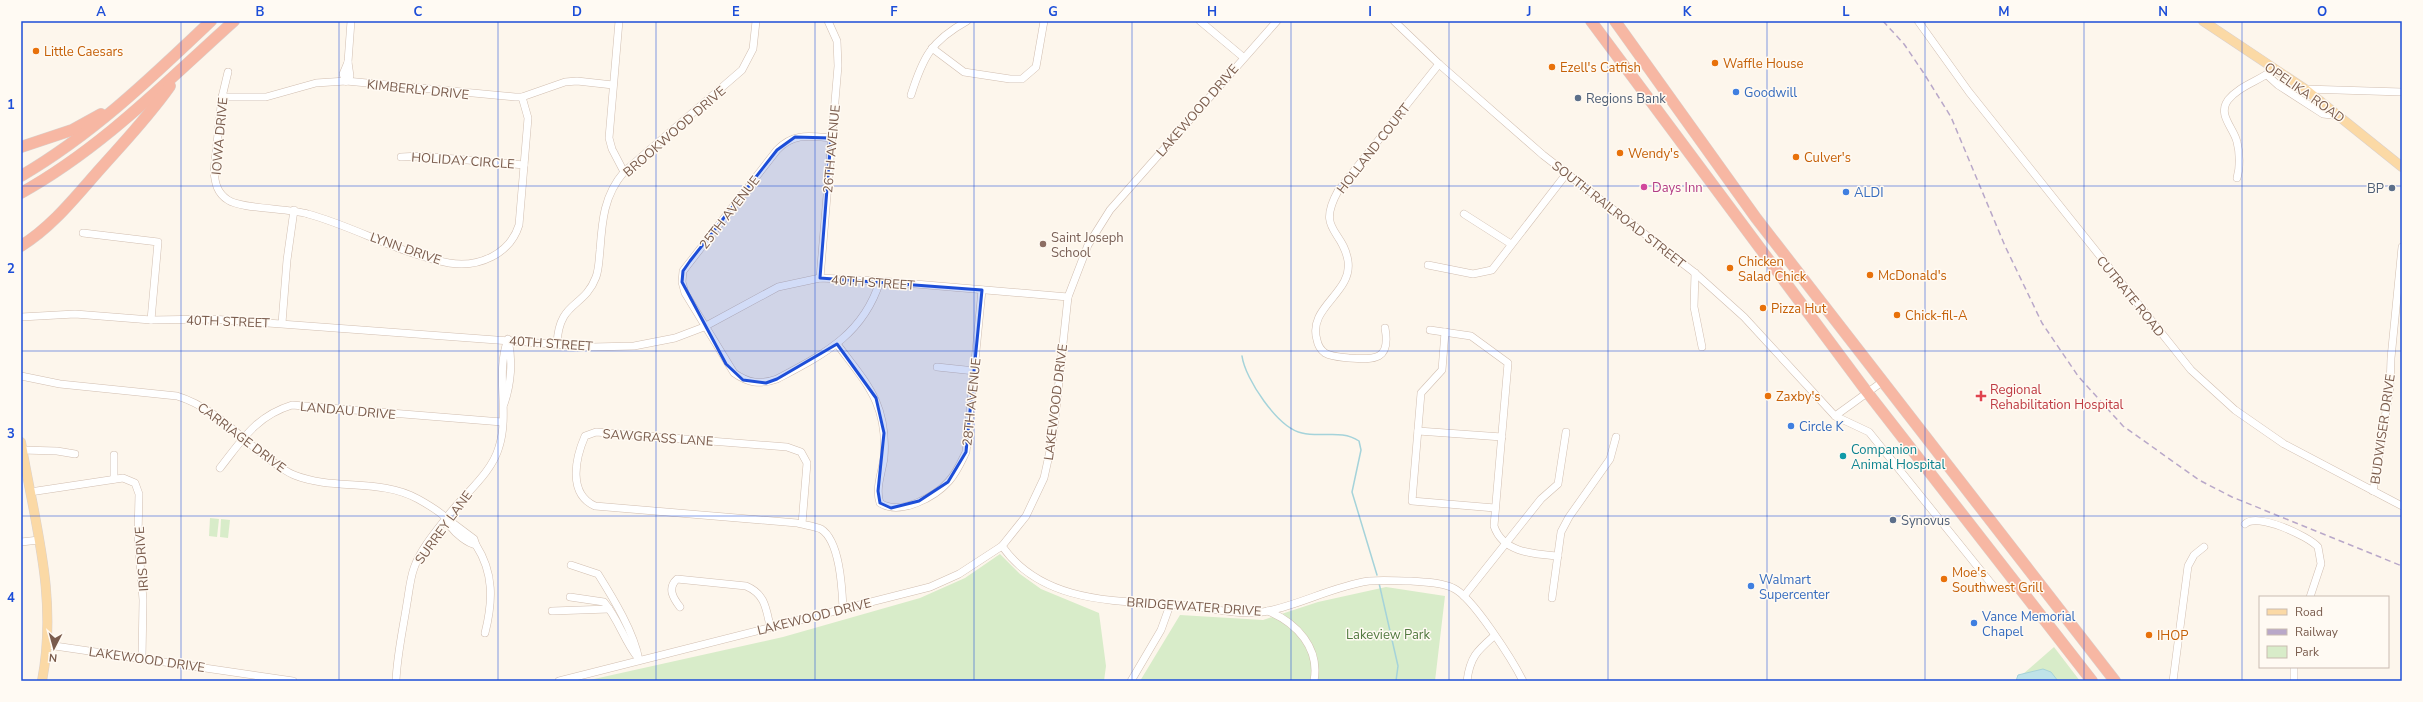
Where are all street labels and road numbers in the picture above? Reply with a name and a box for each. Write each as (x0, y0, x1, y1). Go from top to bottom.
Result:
street label: OPELIKA ROAD (2261, 58, 2348, 127)
street label: LAKEWOOD DRIVE (1153, 61, 1243, 161)
street label: KIMBERLY DRIVE (366, 76, 470, 104)
street label: BROOKWOOD DRIVE (619, 82, 730, 181)
street label: IOWA DRIVE (208, 97, 232, 176)
street label: HOLLAND COURT (1333, 100, 1415, 197)
street label: 26TH AVENUE (819, 104, 845, 194)
street label: HOLIDAY CIRCLE (411, 148, 515, 174)
street label: SOUTH RAILROAD STREET (1548, 157, 1689, 273)
street label: 25TH AVENUE (695, 172, 764, 253)
street label: LYNN DRIVE (368, 228, 444, 270)
street label: CUTRATE ROAD (2092, 252, 2168, 341)
street label: 40TH STREET (830, 271, 916, 295)
street label: 40TH STREET (186, 312, 270, 332)
street label: 40TH STREET (508, 332, 594, 356)
street label: LAKEWOOD DRIVE (1040, 343, 1072, 461)
street label: 28TH AVENUE (958, 357, 986, 447)
street label: BUDWISER DRIVE (2366, 373, 2400, 485)
street label: LANDAU DRIVE (299, 398, 396, 424)
street label: CARRIAGE DRIVE (193, 399, 289, 477)
street label: SAWGRASS LANE (602, 425, 714, 451)
street label: SURREY LANE (411, 487, 477, 568)
street label: IRIS DRIVE (131, 526, 153, 592)
street label: BRIDGEWATER DRIVE (1126, 593, 1262, 621)
street label: LAKEWOOD DRIVE (755, 594, 873, 640)
street label: LAKEWOOD DRIVE (88, 643, 206, 677)

